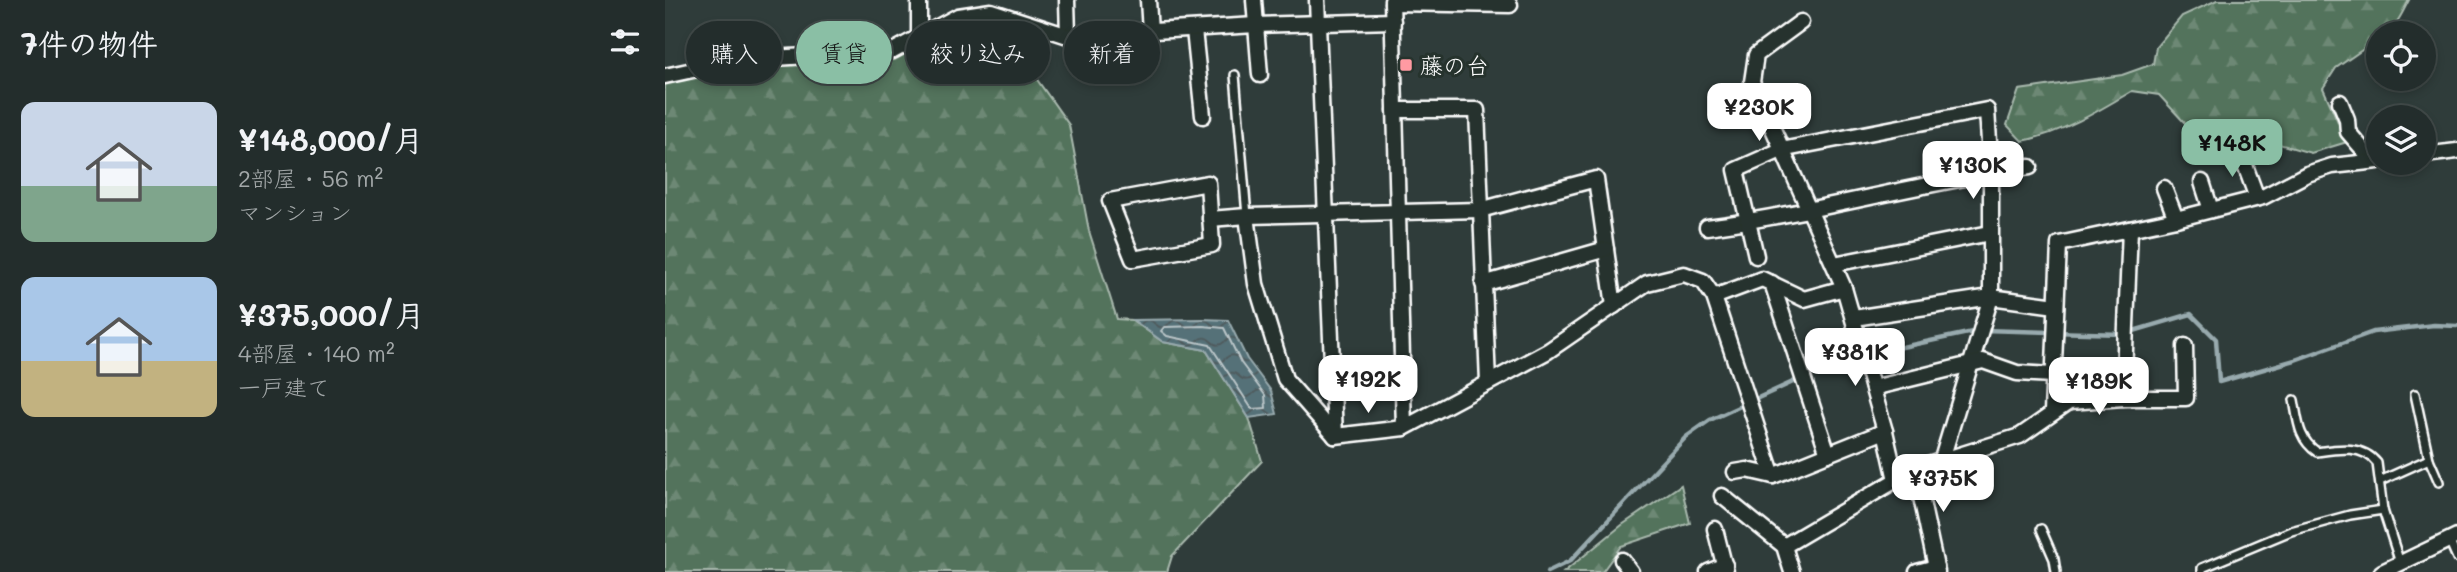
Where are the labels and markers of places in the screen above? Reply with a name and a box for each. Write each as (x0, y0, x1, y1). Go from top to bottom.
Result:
place label: 藤の台 (1420, 50, 1489, 80)
marker: 藤の台 (1398, 57, 1414, 73)
pin: ¥230K (1710, 83, 1808, 143)
pin: ¥148K (2183, 120, 2281, 179)
pin: ¥130K (1924, 142, 2022, 201)
pin: ¥381K (1806, 328, 1904, 388)
pin: ¥192K (1319, 356, 1417, 415)
pin: ¥189K (2050, 358, 2148, 417)
pin: ¥375K (1894, 454, 1992, 514)

